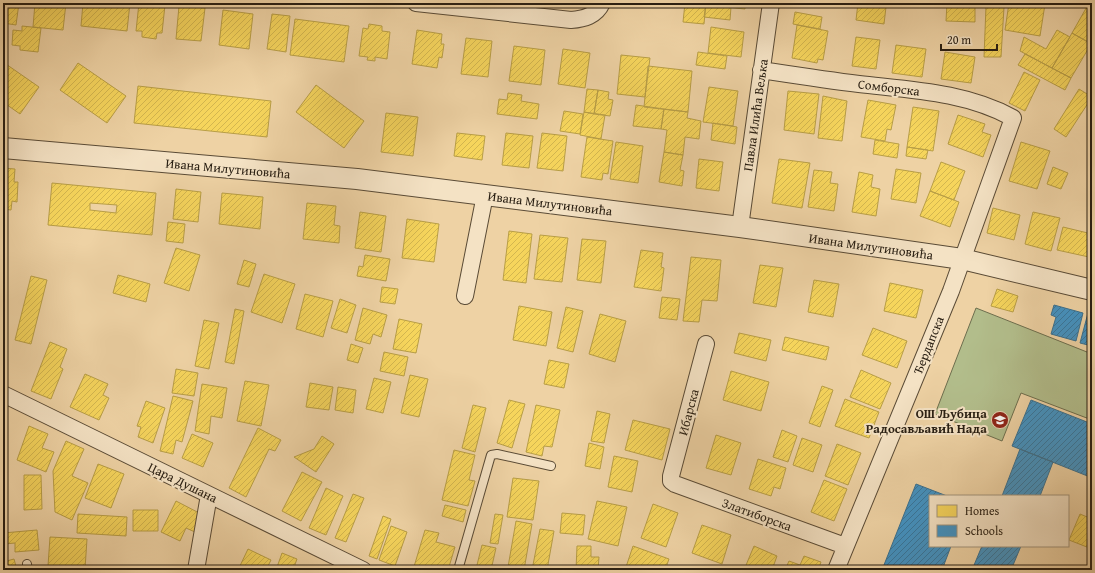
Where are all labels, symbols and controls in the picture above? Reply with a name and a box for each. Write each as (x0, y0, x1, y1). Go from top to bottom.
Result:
scale bar (941, 26, 997, 52)
text: 20 m (947, 31, 971, 48)
street label: Павла Илића Вељка (738, 57, 773, 172)
street label: Сомборска (857, 74, 922, 101)
street label: Ивана Милутиновића (165, 154, 292, 183)
street label: Ивана Милутиновића (487, 186, 614, 221)
street label: Ивана Милутиновића (808, 228, 935, 265)
street label: Ђердапска (908, 312, 949, 377)
street label: Ибарска (673, 386, 704, 437)
place label: ОШ Љубица Радосављавић Нада (866, 404, 987, 438)
school or university icon: ОШ Љубица Радосављавић Нада (990, 410, 1010, 430)
street label: Цара Душана (145, 457, 222, 508)
street label: Златиборска (719, 493, 795, 536)
legend (929, 495, 1069, 547)
text: Homes (965, 502, 1000, 519)
text: Schools (965, 522, 1003, 539)

